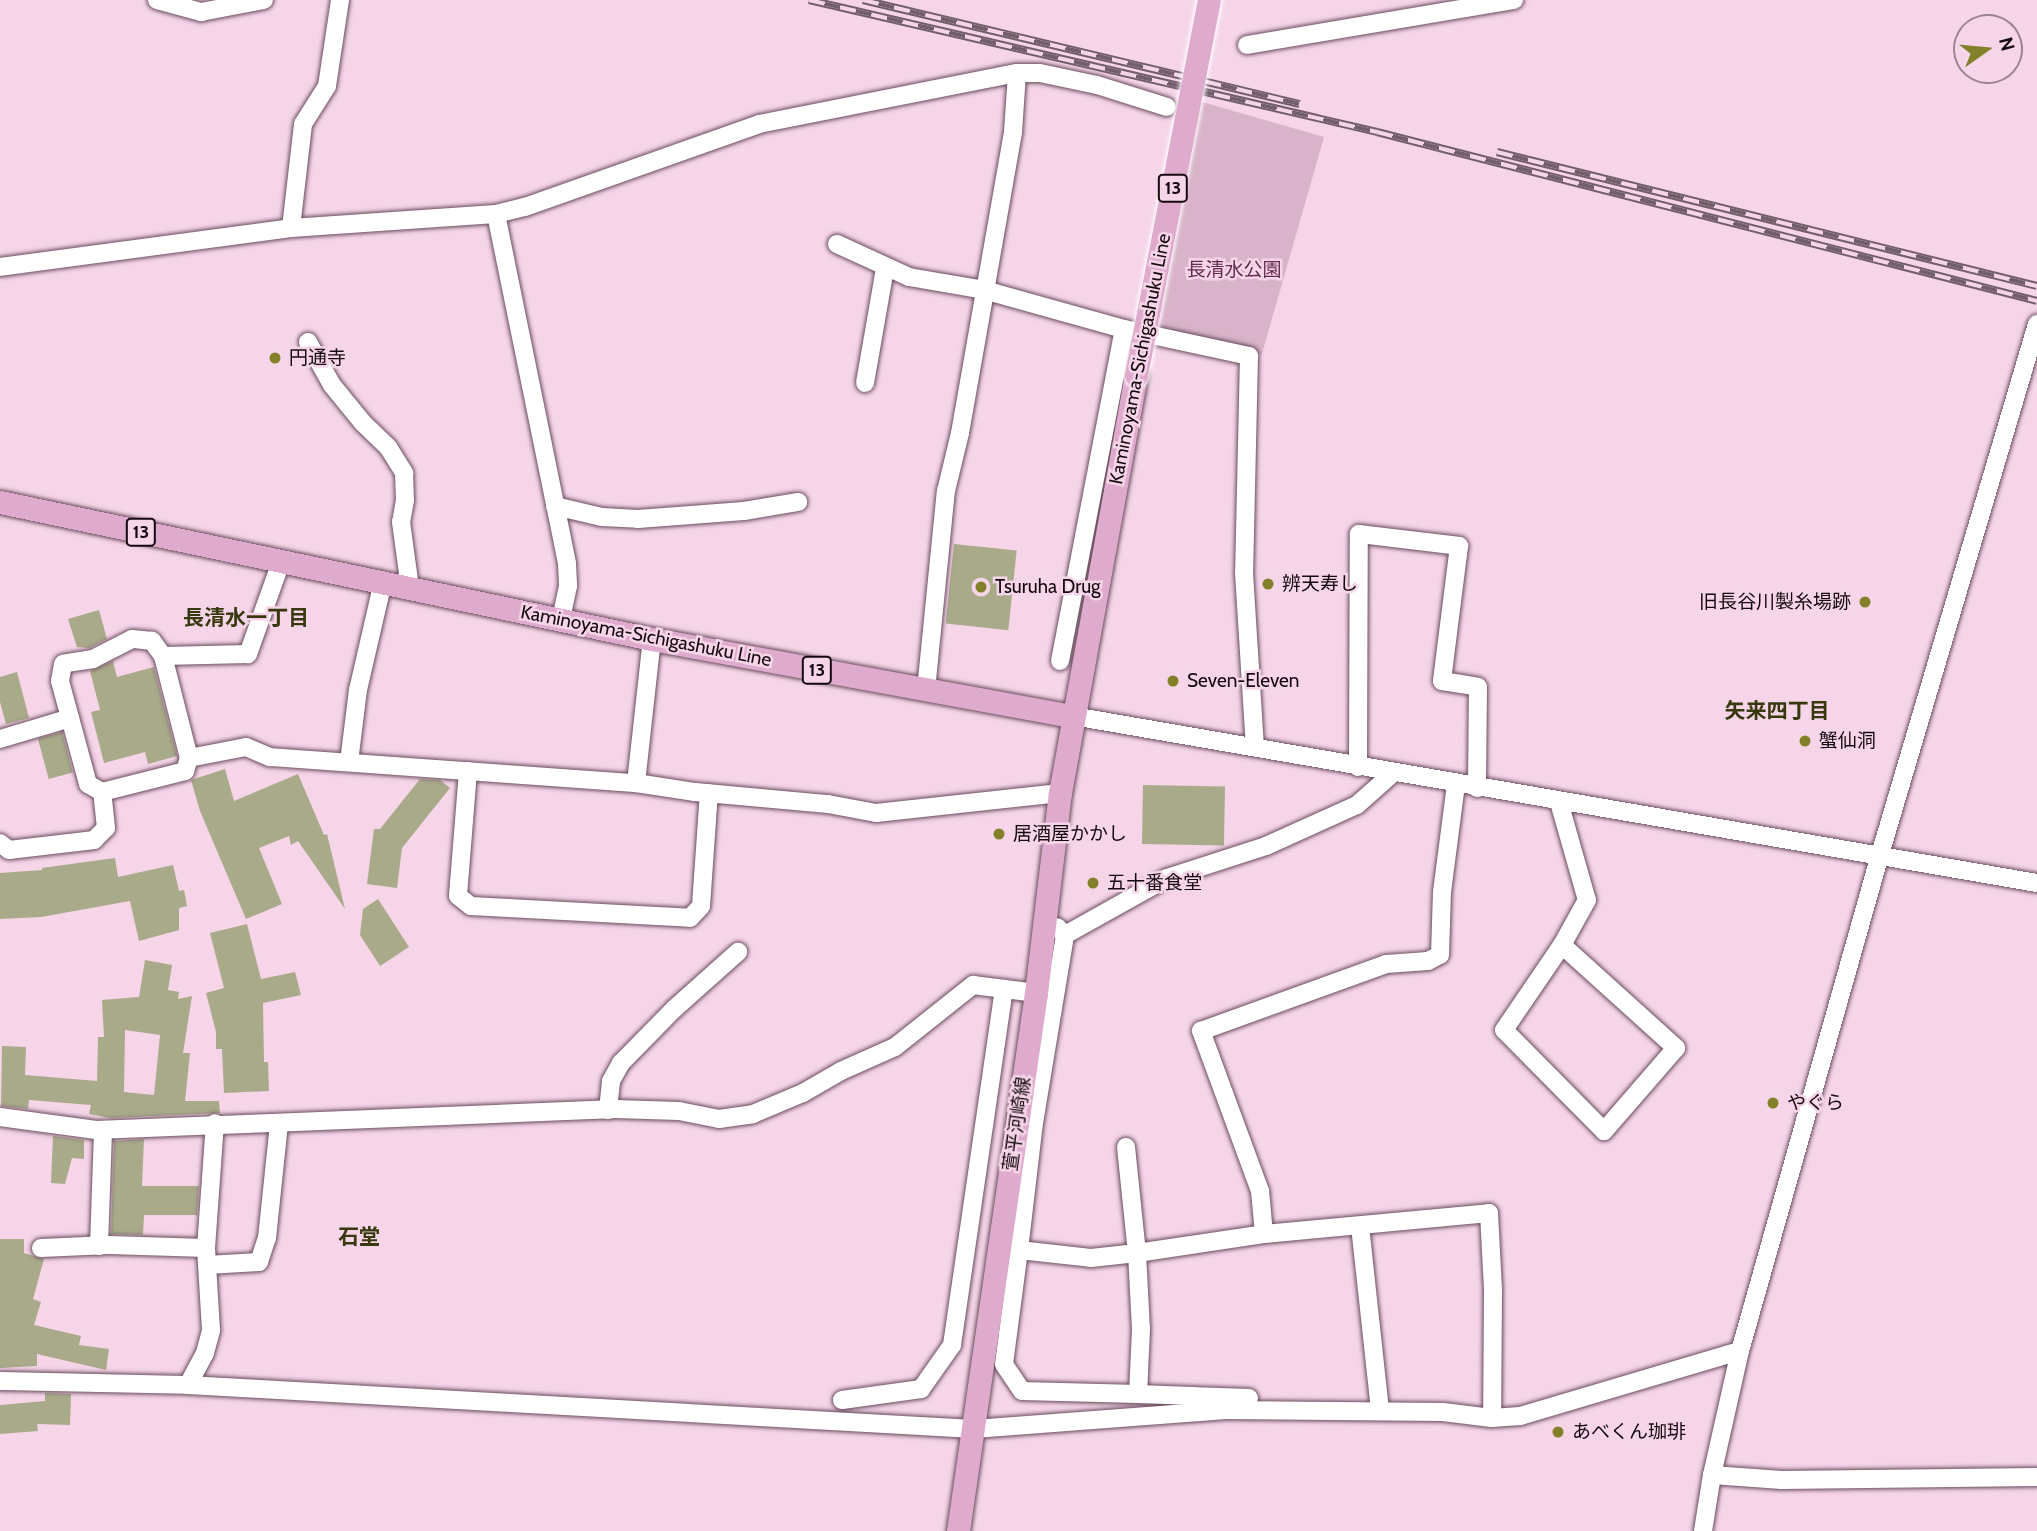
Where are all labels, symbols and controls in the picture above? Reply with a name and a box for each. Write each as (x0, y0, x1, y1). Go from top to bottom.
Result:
north arrow (1953, 14, 2023, 84)
text: N (1994, 34, 2020, 53)
road number: 13 (1157, 174, 1189, 202)
street label: Kaminoyama-Sichigashuku Line (1104, 232, 1176, 486)
park label: 長清水公園 (1187, 259, 1281, 281)
place label: 円通寺 (289, 347, 346, 369)
marker: 円通寺 (267, 350, 283, 366)
road number: 13 (125, 518, 157, 546)
place label: 辨天寿し (1282, 573, 1358, 595)
place label: Tsuruha Drug (995, 576, 1101, 598)
marker: 辨天寿し (1260, 576, 1276, 592)
marker: Tsuruha Drug (973, 579, 989, 595)
place label: 旧長谷川製糸場跡 (1699, 591, 1851, 613)
marker: 旧長谷川製糸場跡 (1857, 594, 1873, 610)
street label: Kaminoyama-Sichigashuku Line (519, 600, 773, 672)
district label: 長清水一丁目 (183, 605, 309, 631)
road number: 13 (801, 656, 833, 684)
place label: Seven-Eleven (1187, 670, 1299, 692)
marker: Seven-Eleven (1165, 673, 1181, 689)
district label: 矢来四丁目 (1725, 698, 1829, 724)
place label: 蟹仙洞 (1819, 730, 1876, 752)
marker: 蟹仙洞 (1797, 733, 1813, 749)
place label: 居酒屋かかし (1013, 823, 1127, 845)
marker: 居酒屋かかし (991, 826, 1007, 842)
place label: 五十番食堂 (1107, 872, 1202, 894)
marker: 五十番食堂 (1085, 875, 1101, 891)
street label: 萱平河崎線 (999, 1075, 1035, 1173)
place label: やぐら (1787, 1092, 1844, 1114)
marker: やぐら (1765, 1095, 1781, 1111)
district label: 石堂 (338, 1224, 380, 1250)
place label: あべくん珈琲 (1572, 1421, 1686, 1443)
marker: あべくん珈琲 (1550, 1424, 1566, 1440)

